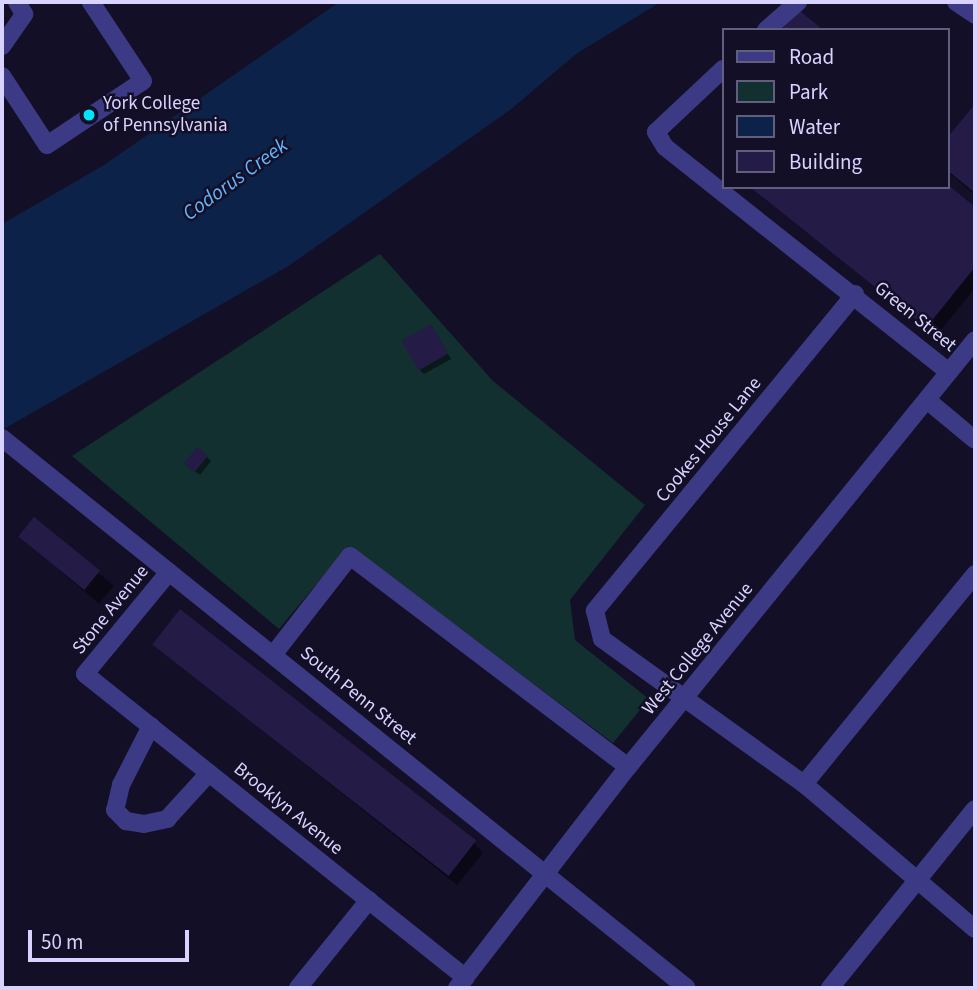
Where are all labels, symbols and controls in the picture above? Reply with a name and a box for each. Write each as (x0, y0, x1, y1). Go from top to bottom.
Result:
legend (722, 28, 949, 189)
text: Road (789, 42, 834, 72)
text: Park (789, 77, 828, 107)
place label: York College of Pennsylvania (103, 93, 228, 137)
marker: York College of Pennsylvania (81, 107, 97, 123)
text: Water (789, 112, 840, 142)
water label: Codorus Creek (178, 132, 292, 226)
text: Building (789, 147, 862, 177)
street label: Green Street (869, 277, 961, 357)
street label: Cookes House Lane (652, 373, 766, 507)
street label: Stone Avenue (68, 561, 154, 659)
street label: West College Avenue (638, 578, 758, 720)
street label: South Penn Street (295, 642, 421, 750)
street label: Brooklyn Avenue (229, 758, 347, 860)
scale bar (32, 916, 192, 960)
text: 50 m (41, 927, 83, 957)

